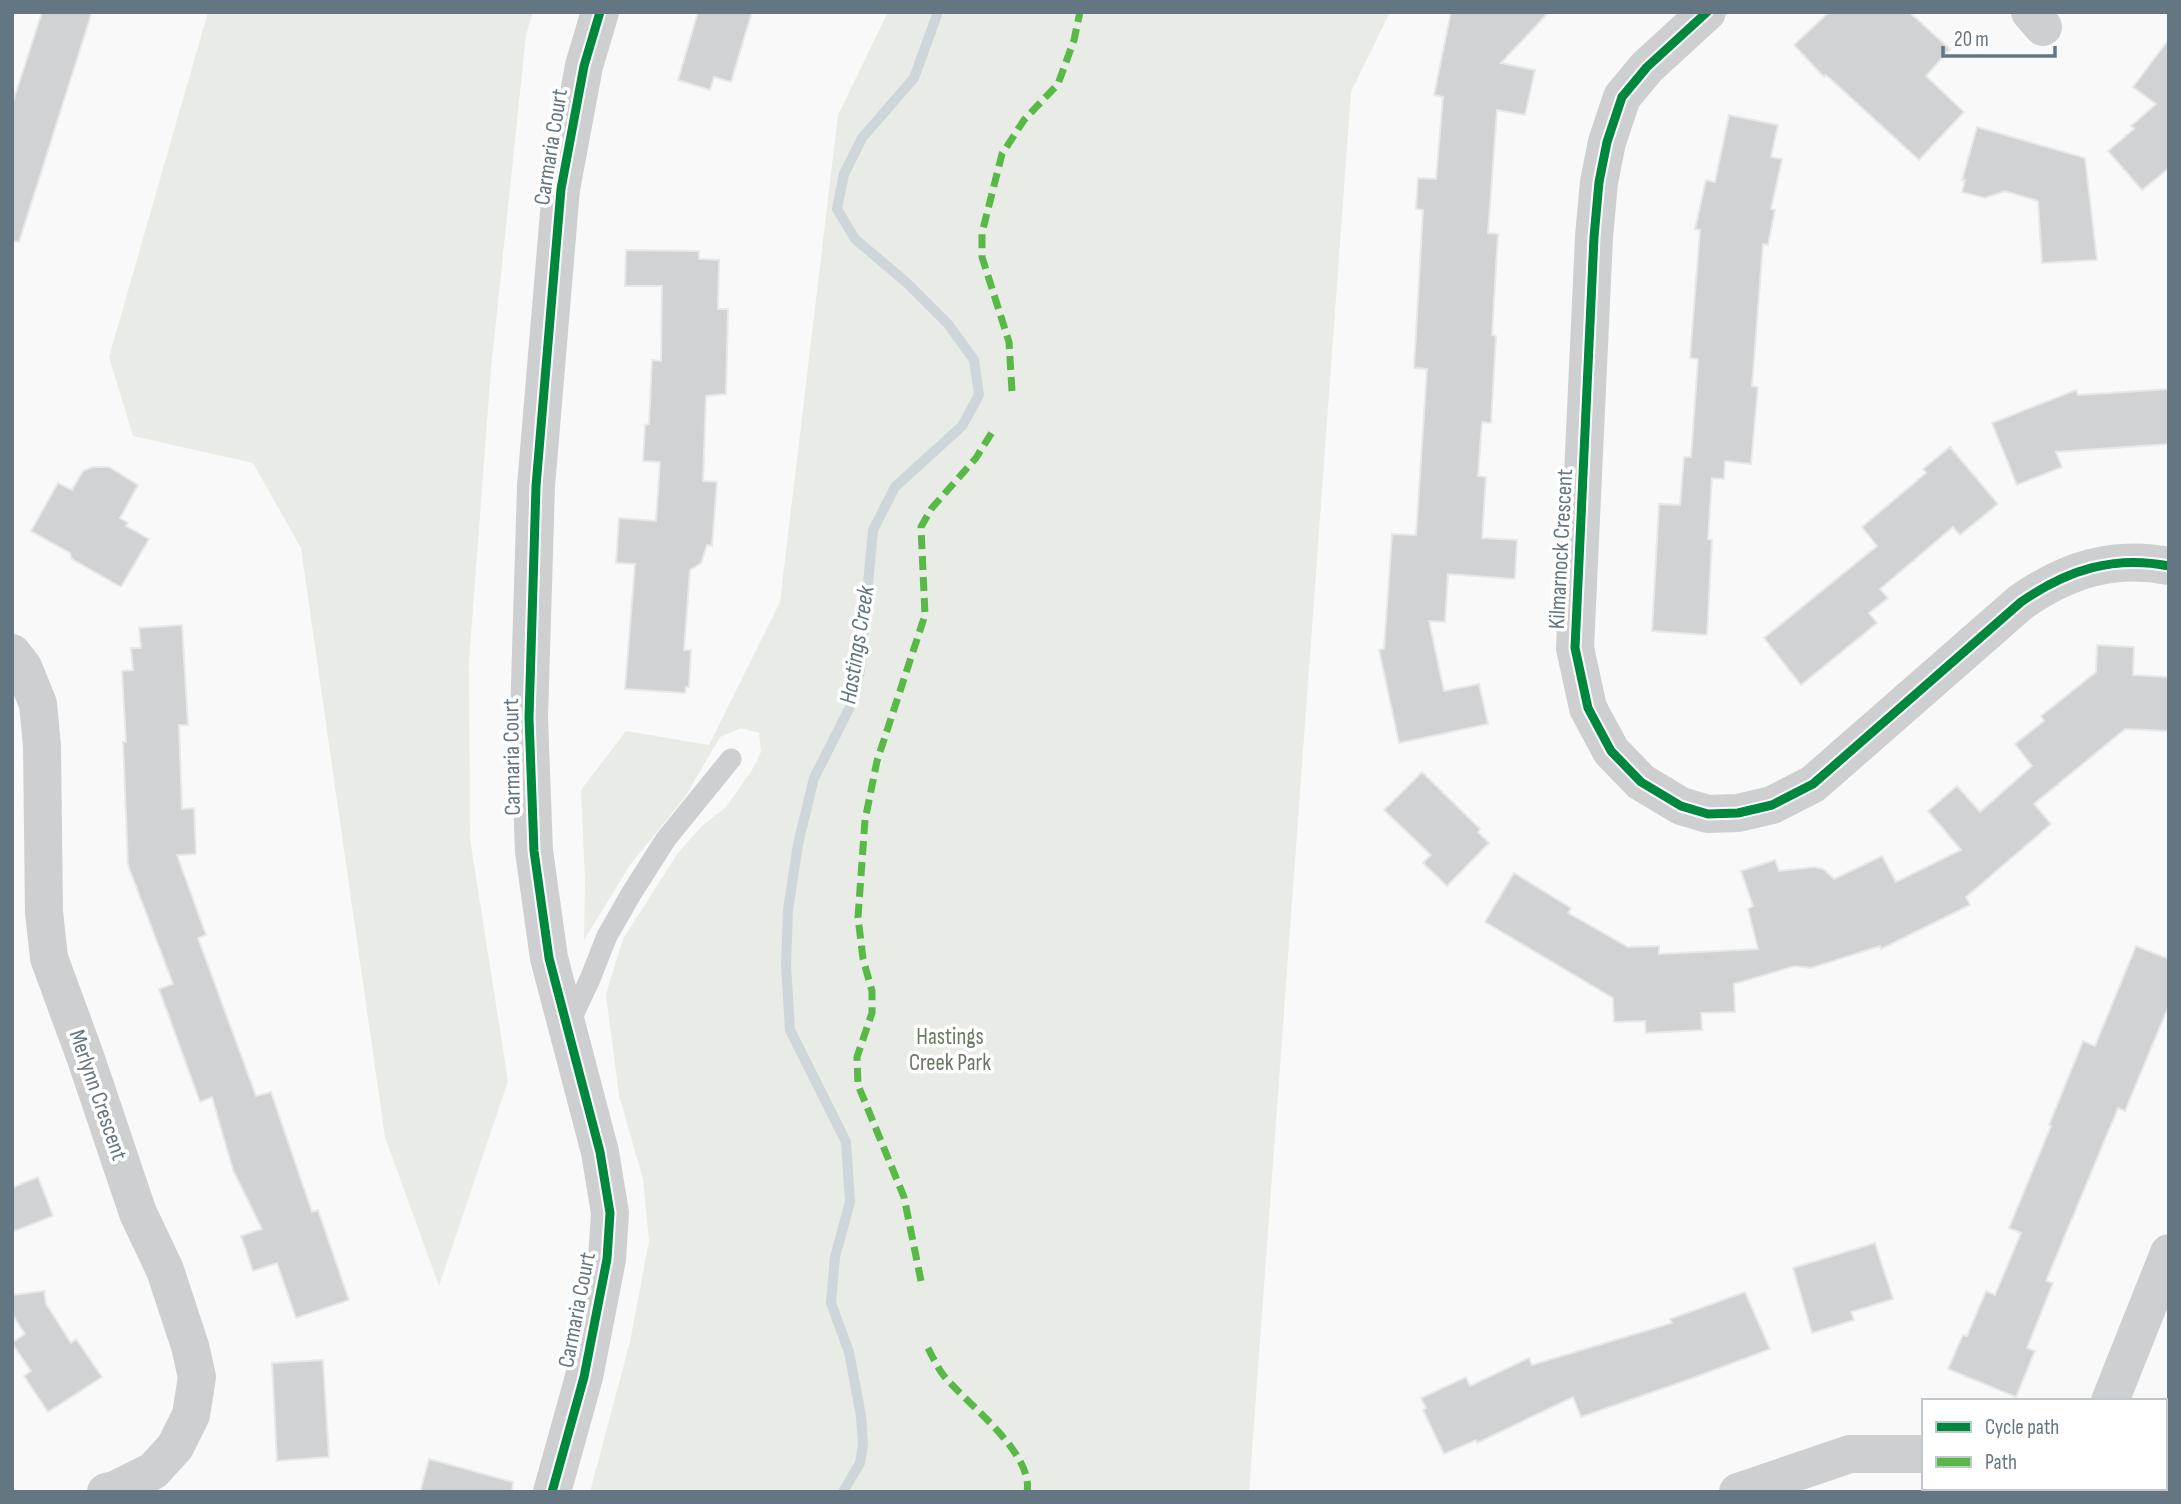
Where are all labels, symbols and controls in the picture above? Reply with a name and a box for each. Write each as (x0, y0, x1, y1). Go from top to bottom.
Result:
scale bar (1943, 14, 2055, 58)
text: 20 m (1954, 27, 1989, 52)
street label: Carmaria Court (528, 87, 574, 207)
street label: Kilmarnock Crescent (1543, 468, 1579, 630)
water label: Hastings Creek (833, 583, 881, 706)
street label: Carmaria Court (497, 698, 527, 816)
park label: Hastings Creek Park (909, 1023, 991, 1077)
street label: Merlynn Crescent (63, 1026, 133, 1164)
street label: Carmaria Court (552, 1250, 602, 1370)
legend (1922, 1399, 2167, 1490)
text: Cycle path (1985, 1415, 2059, 1440)
text: Path (1985, 1450, 2017, 1475)

